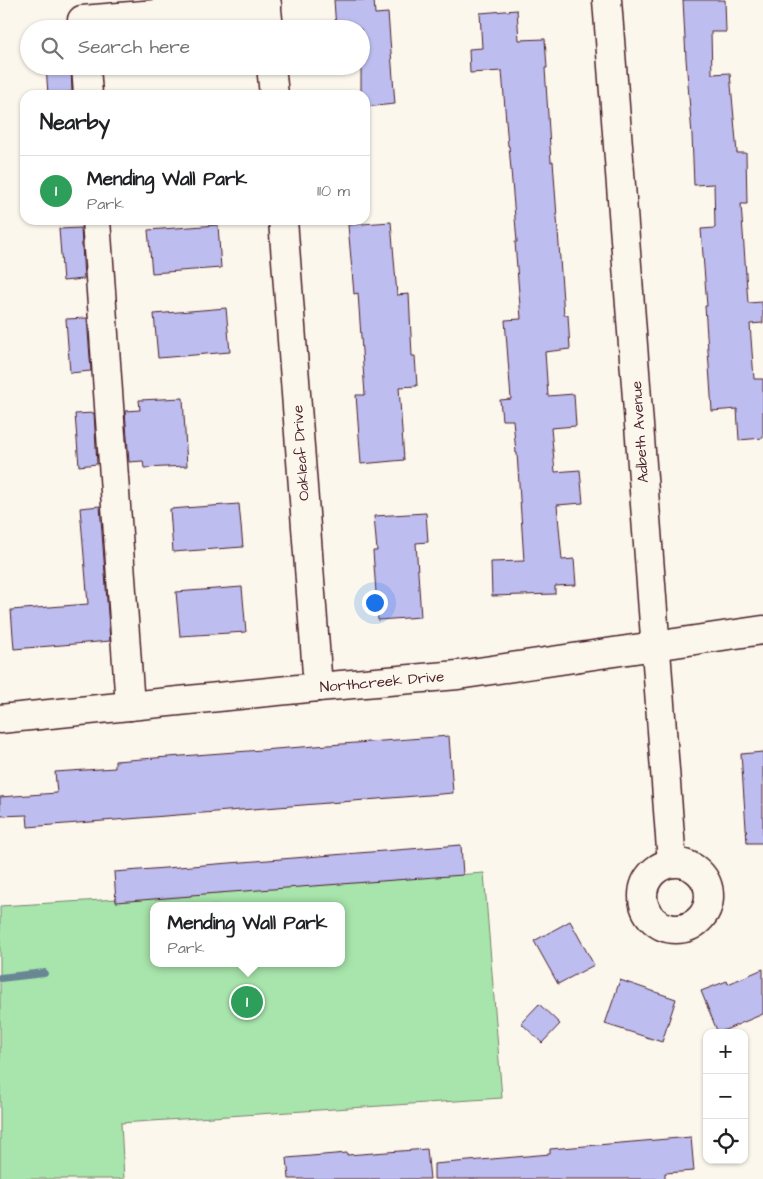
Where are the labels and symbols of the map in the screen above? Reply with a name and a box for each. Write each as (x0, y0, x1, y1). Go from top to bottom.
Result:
street label: Adbeth Avenue (626, 380, 654, 484)
street label: Oakleaf Drive (287, 404, 315, 502)
your location (362, 590, 388, 616)
street label: Northcreek Drive (319, 666, 445, 698)
pin: 1 (231, 983, 263, 1021)

